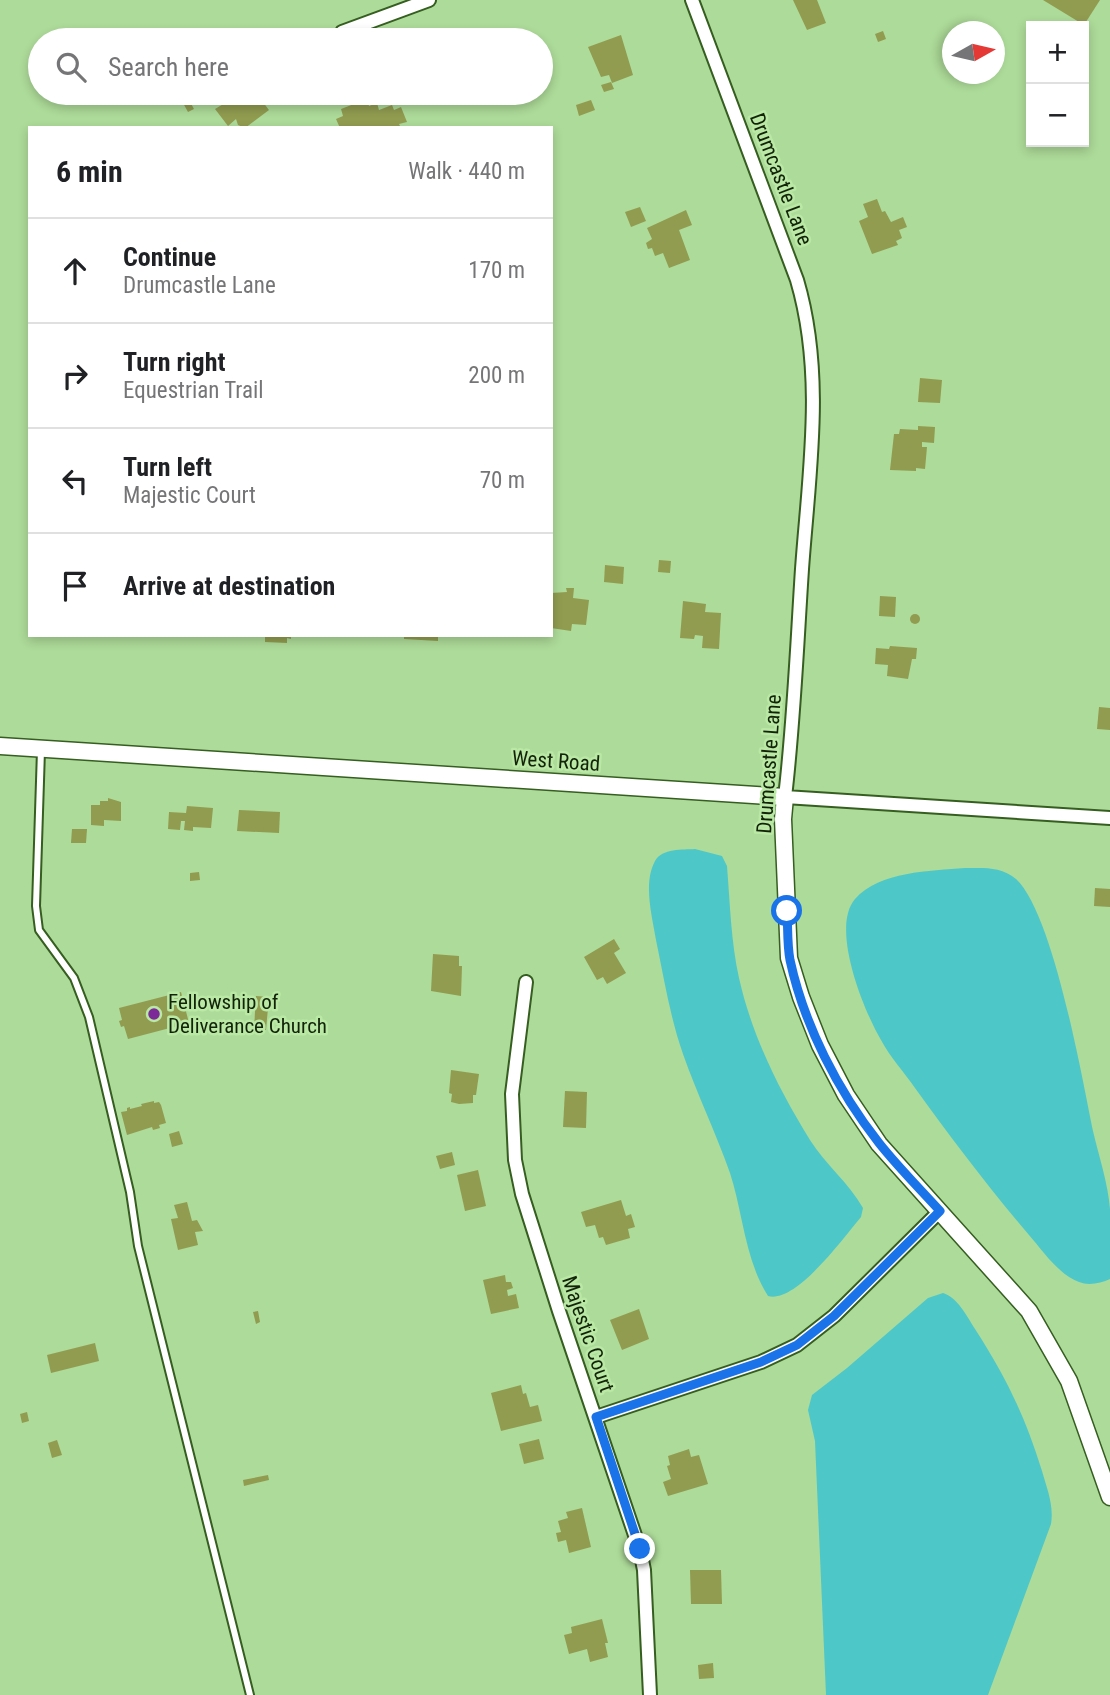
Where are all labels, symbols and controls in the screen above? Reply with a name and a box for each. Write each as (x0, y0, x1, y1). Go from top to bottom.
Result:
north arrow (942, 21, 1005, 84)
map controls (1026, 21, 1089, 147)
button: + (1026, 21, 1089, 84)
search box (28, 28, 553, 105)
icon: search (52, 48, 90, 86)
text: Search here (108, 52, 229, 82)
button: − (1026, 84, 1089, 147)
street label: Drumcastle Lane (745, 110, 817, 249)
text: 6 min (56, 154, 123, 189)
text: Walk · 440 m (408, 158, 525, 185)
text: Continue (123, 242, 216, 272)
icon: ahead (56, 252, 94, 290)
text: 170 m (468, 257, 525, 284)
text: Drumcastle Lane (123, 272, 276, 299)
text: Turn right (123, 347, 225, 377)
icon: right (56, 357, 94, 395)
text: 200 m (468, 362, 525, 389)
text: Equestrian Trail (123, 377, 263, 404)
text: Turn left (123, 452, 212, 482)
icon: left (56, 462, 94, 500)
text: 70 m (480, 467, 525, 494)
text: Majestic Court (123, 482, 256, 509)
icon: arrive (56, 567, 94, 605)
text: Arrive at destination (123, 571, 335, 601)
street label: Drumcastle Lane (752, 693, 786, 834)
street label: West Road (511, 746, 601, 776)
route start (771, 895, 802, 926)
place label: Fellowship of Deliverance Church (168, 990, 327, 1038)
marker: Fellowship of Deliverance Church (146, 1006, 162, 1022)
street label: Majestic Court (557, 1273, 619, 1395)
route end (624, 1533, 655, 1564)

